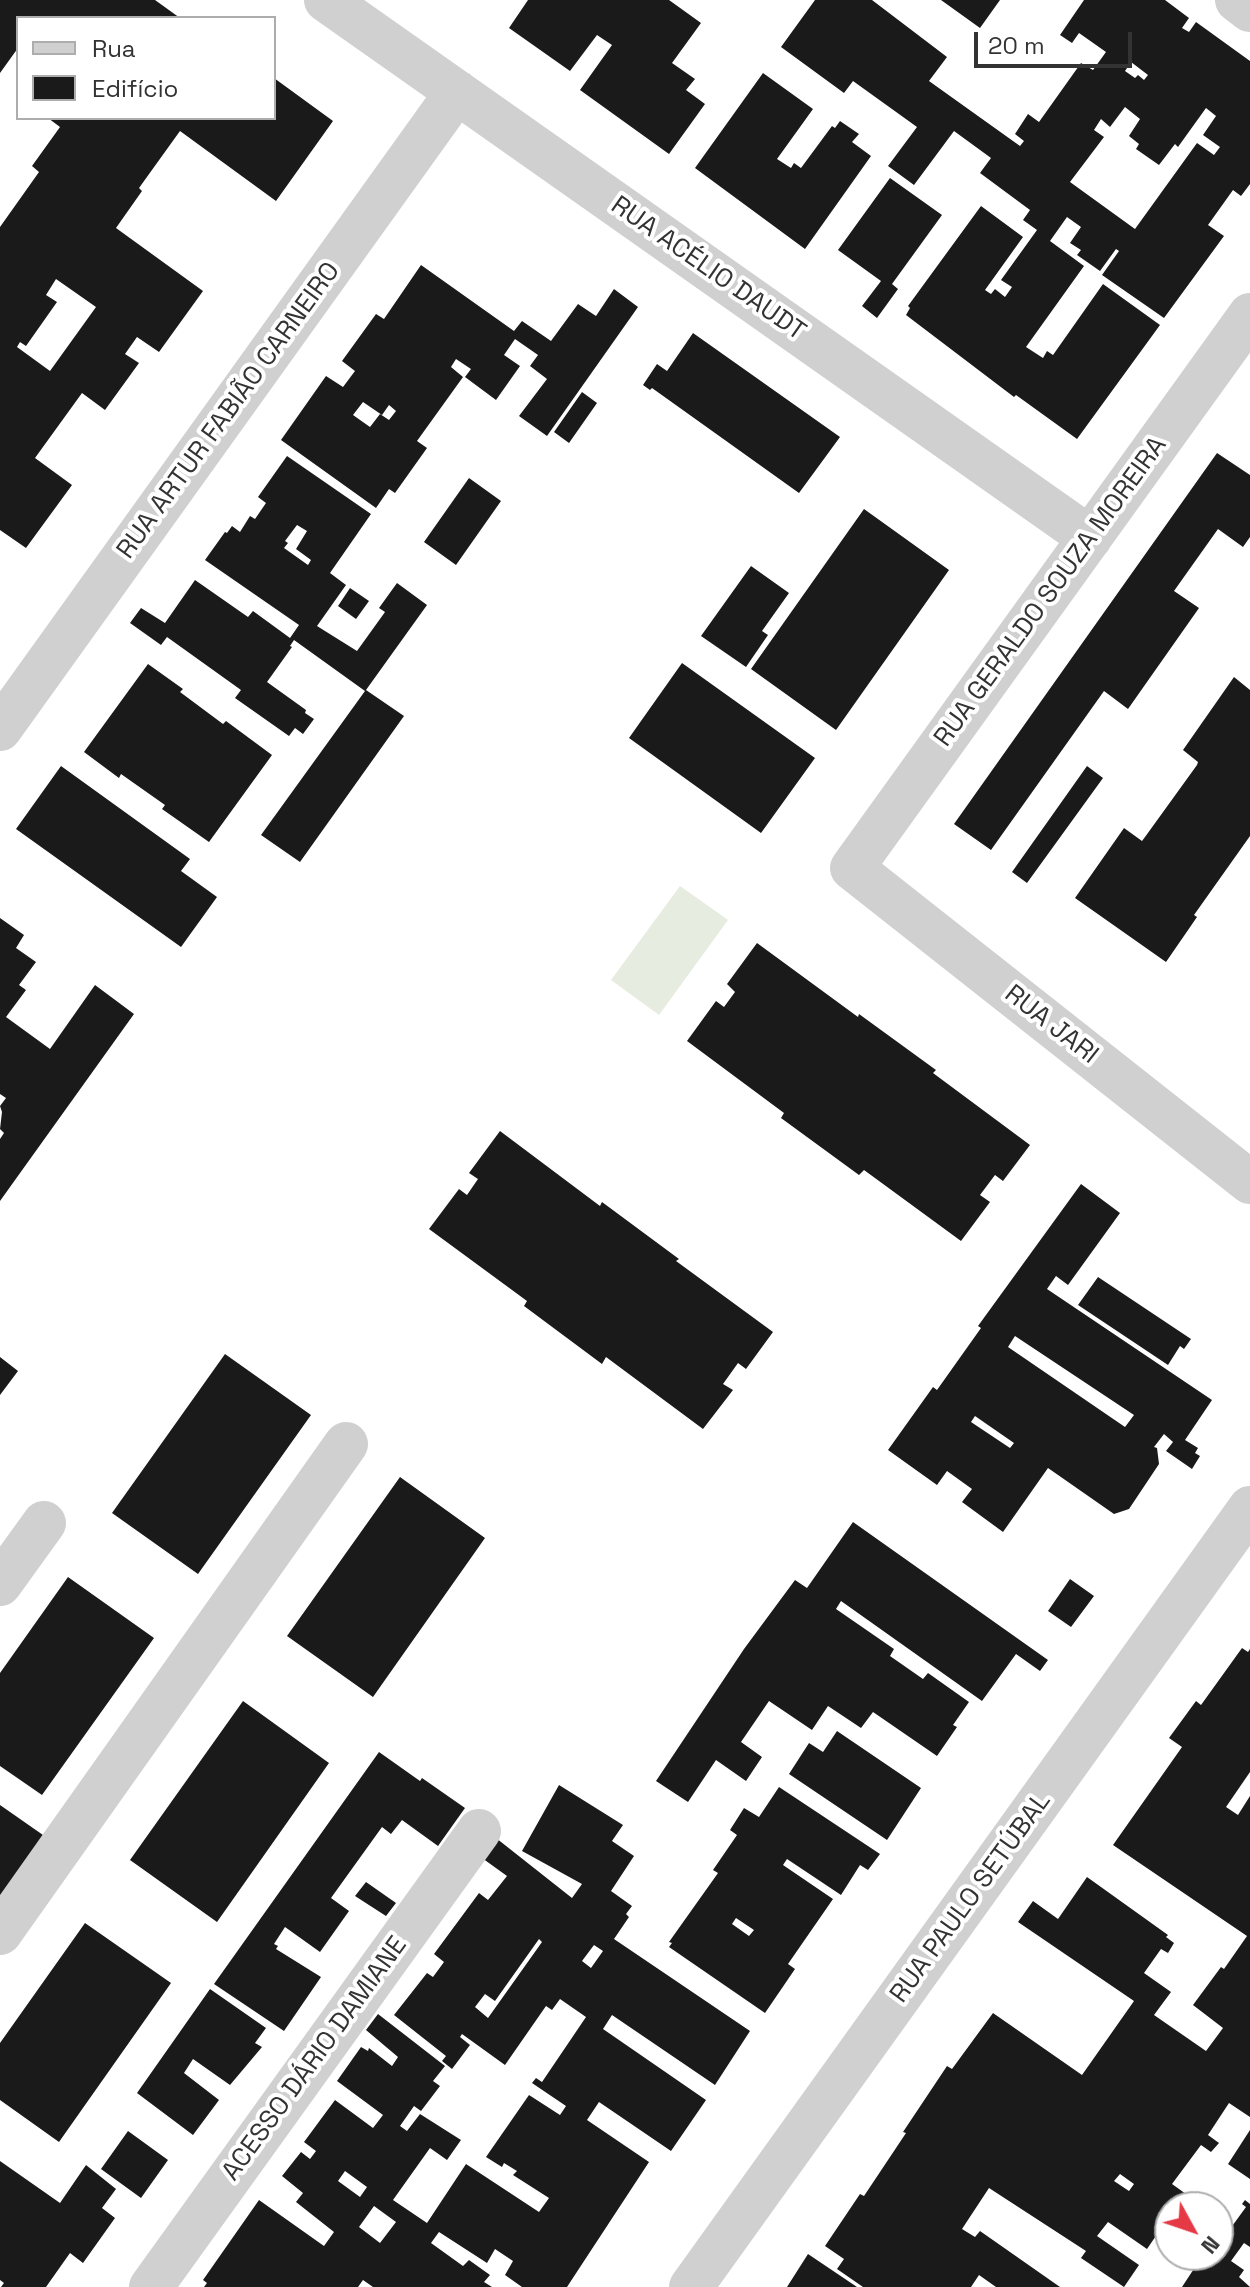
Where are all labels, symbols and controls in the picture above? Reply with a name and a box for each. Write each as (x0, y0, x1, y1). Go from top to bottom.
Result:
legend (16, 16, 276, 120)
scale bar (978, 16, 1136, 66)
text: 20 m (988, 30, 1045, 61)
text: Rua (92, 33, 136, 64)
text: Edifício (92, 73, 178, 104)
street label: RUA ACÉLIO DAUDT (605, 190, 811, 348)
street label: RUA ARTUR FABIÃO CARNEIRO (111, 257, 347, 565)
street label: RUA GERALDO SOUZA MOREIRA (928, 431, 1174, 753)
street label: RUA JARI (998, 979, 1104, 1071)
street label: RUA PAULO SETÚBAL (884, 1787, 1058, 2009)
street label: ACESSO DÁRIO DAMIANE (216, 1931, 414, 2187)
north arrow (1154, 2191, 1234, 2271)
text: N (1195, 2230, 1226, 2260)

